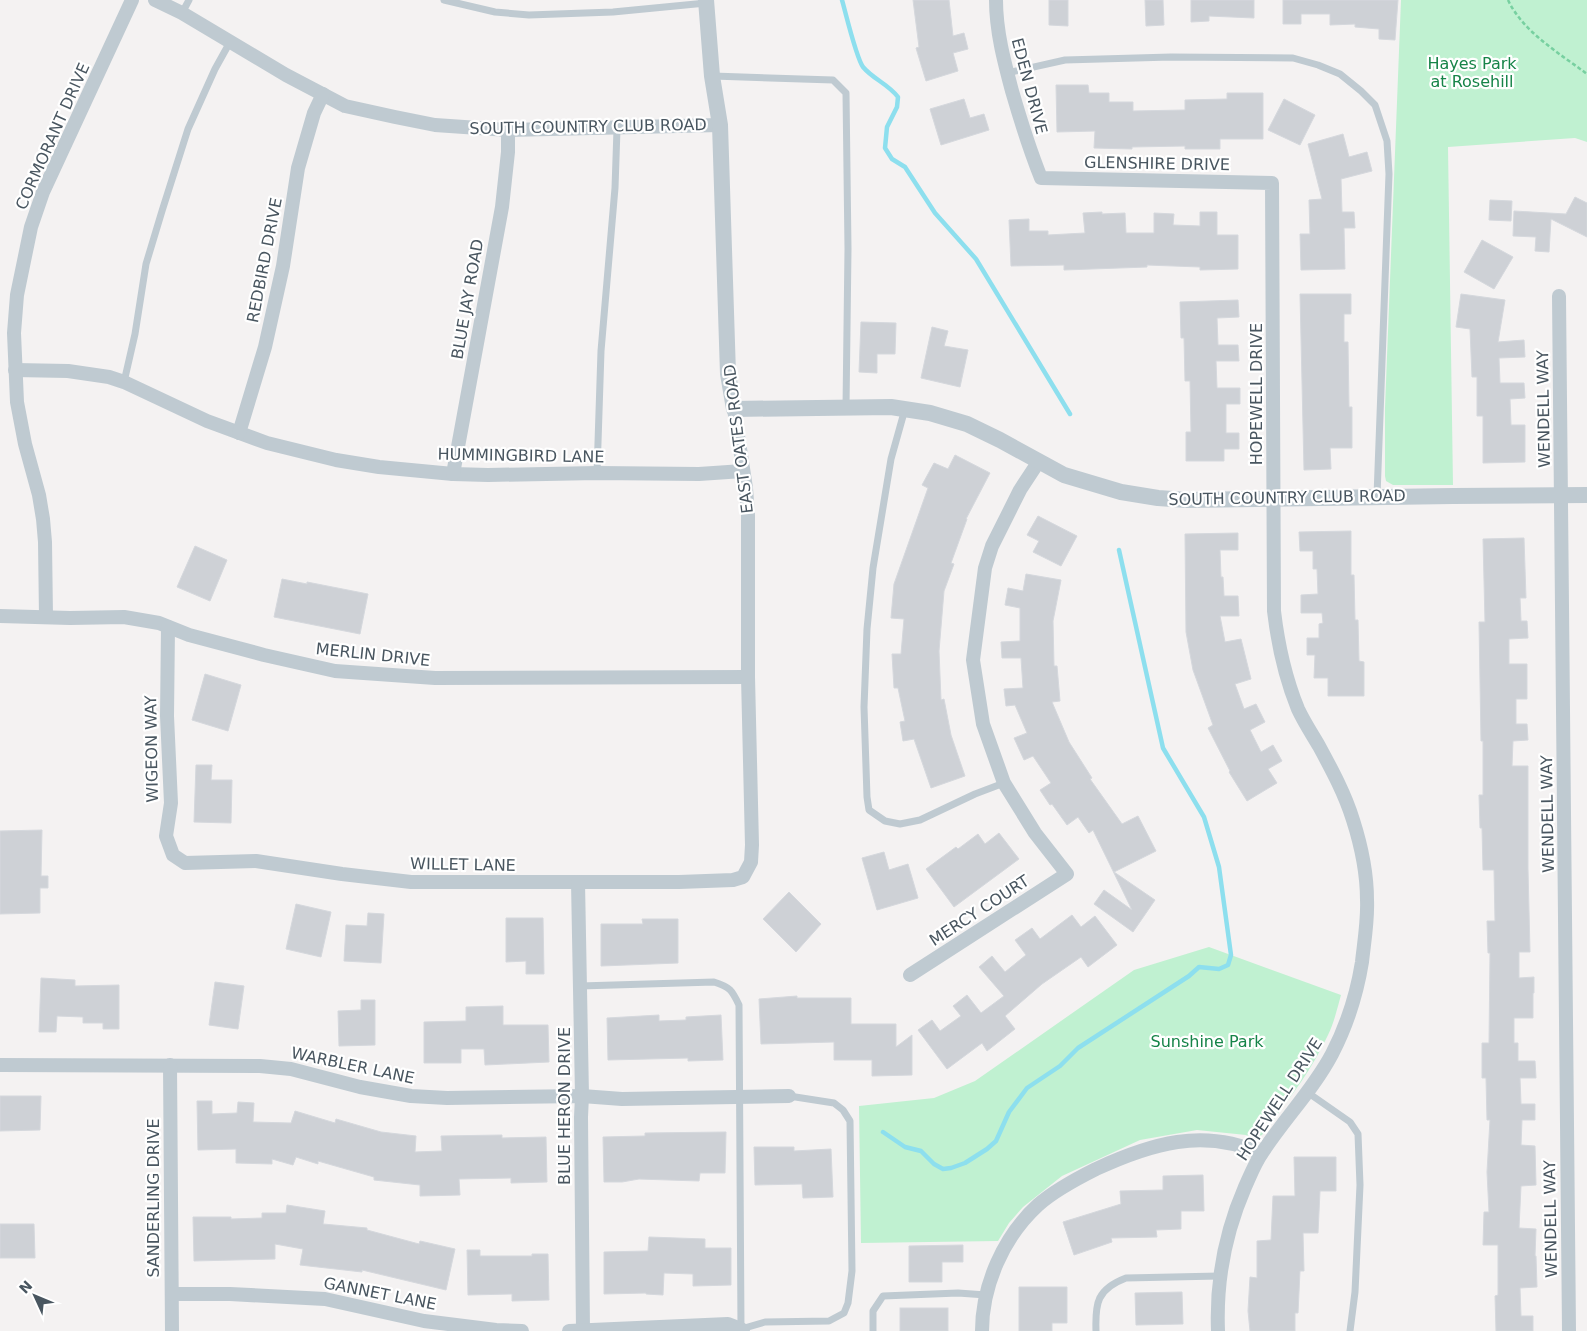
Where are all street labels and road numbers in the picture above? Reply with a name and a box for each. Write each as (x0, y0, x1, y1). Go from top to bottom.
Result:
street label: EDEN DRIVE (1008, 36, 1051, 136)
street label: CORMORANT DRIVE (11, 60, 93, 213)
street label: SOUTH COUNTRY CLUB ROAD (469, 115, 707, 138)
street label: GLENSHIRE DRIVE (1084, 153, 1230, 174)
street label: REDBIRD DRIVE (243, 196, 286, 324)
street label: BLUE JAY ROAD (448, 238, 487, 361)
street label: HOPEWELL DRIVE (1247, 323, 1266, 465)
street label: WENDELL WAY (1533, 350, 1554, 468)
street label: EAST OATES ROAD (720, 363, 757, 514)
street label: HUMMINGBIRD LANE (437, 445, 605, 466)
street label: SOUTH COUNTRY CLUB ROAD (1168, 486, 1406, 509)
street label: MERLIN DRIVE (315, 639, 431, 670)
street label: WIGEON WAY (141, 695, 162, 803)
street label: WENDELL WAY (1537, 755, 1558, 873)
street label: WILLET LANE (410, 854, 516, 875)
street label: MERCY COURT (926, 871, 1033, 950)
street label: BLUE HERON DRIVE (555, 1027, 574, 1185)
street label: HOPEWELL DRIVE (1233, 1034, 1326, 1164)
street label: WARBLER LANE (290, 1043, 416, 1088)
street label: SANDERLING DRIVE (144, 1118, 163, 1278)
street label: WENDELL WAY (1540, 1160, 1561, 1278)
street label: GANNET LANE (322, 1273, 438, 1314)

